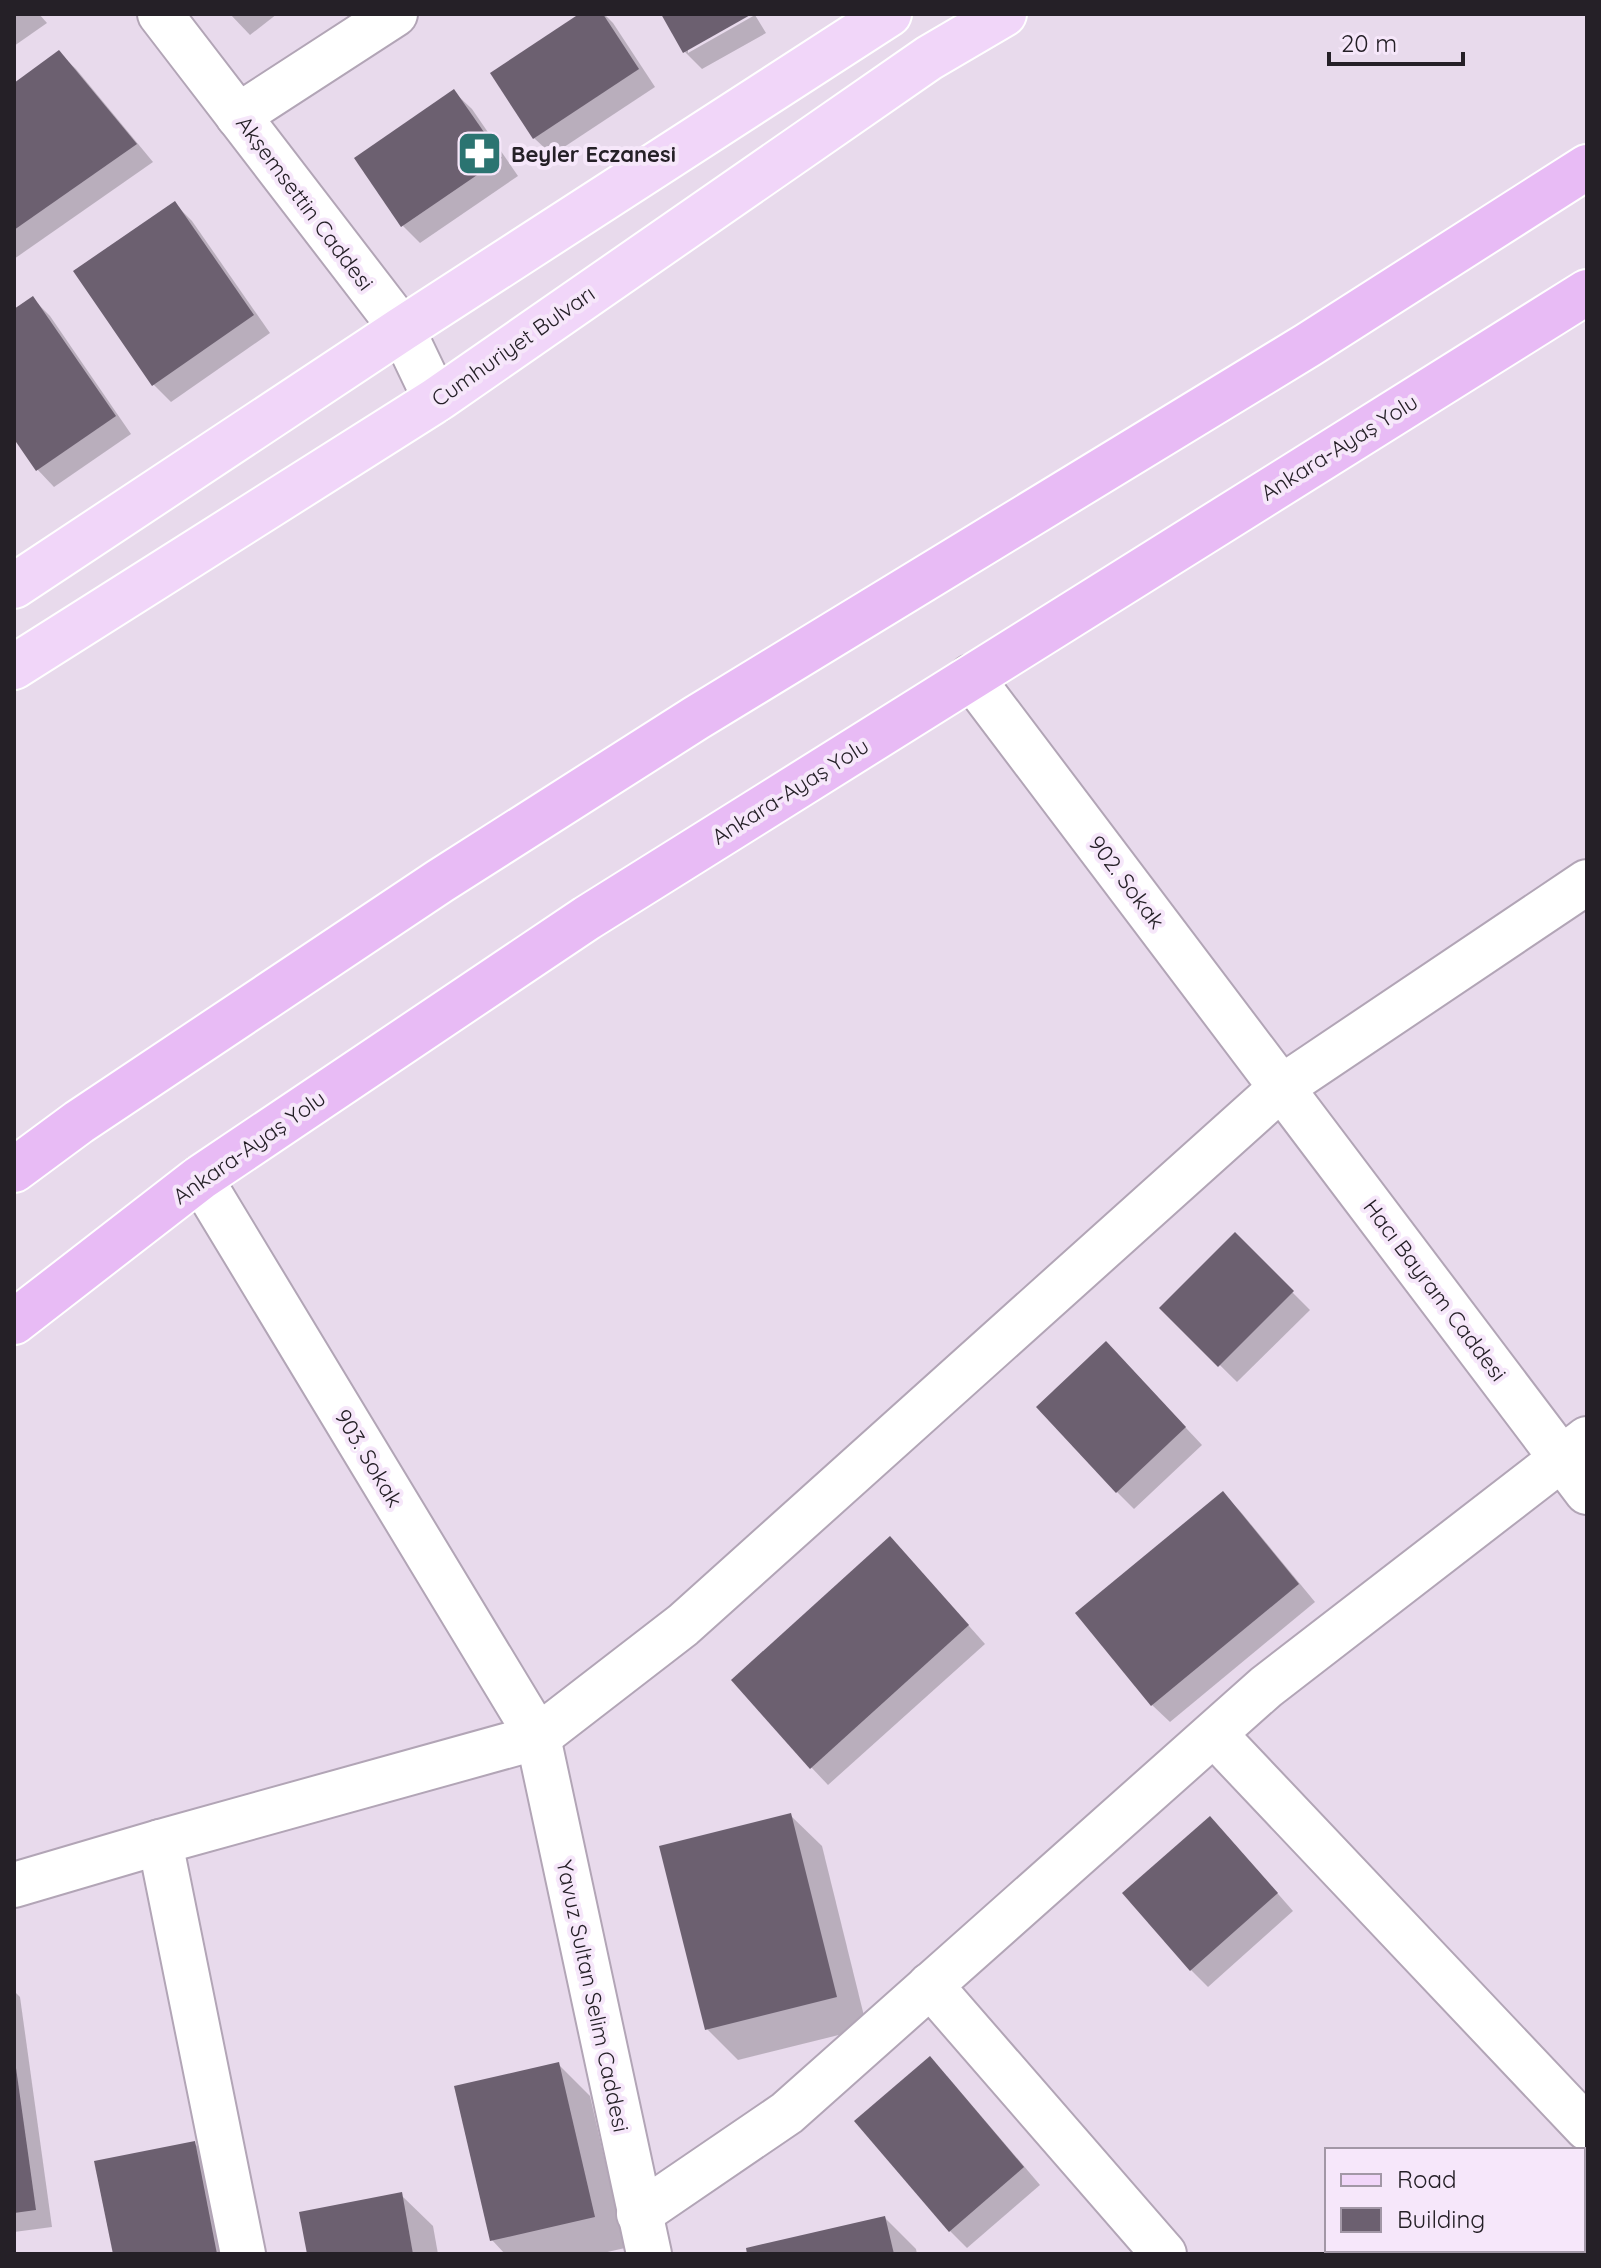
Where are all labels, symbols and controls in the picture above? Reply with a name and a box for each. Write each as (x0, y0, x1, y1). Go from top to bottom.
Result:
scale bar (1329, 16, 1463, 66)
text: 20 m (1341, 28, 1397, 58)
street label: Akşemsettin Caddesi (230, 110, 380, 296)
pharmacy icon: Beyler Eczanesi (456, 130, 504, 178)
place label: Beyler Eczanesi (511, 140, 676, 168)
street label: Cumhuriyet Bulvarı (426, 279, 600, 413)
street label: Ankara-Ayaş Yolu (1255, 387, 1423, 507)
street label: Ankara-Ayaş Yolu (706, 731, 874, 851)
street label: 902. Sokak (1083, 830, 1171, 934)
street label: Ankara-Ayaş Yolu (167, 1084, 331, 1210)
street label: Hacı Bayram Caddesi (1357, 1193, 1513, 1387)
street label: 903. Sokak (329, 1404, 409, 1512)
street label: Yavuz Sultan Selim Caddesi (550, 1858, 636, 2134)
legend (1325, 2148, 1585, 2252)
text: Road (1397, 2164, 1457, 2194)
text: Building (1397, 2204, 1485, 2234)

